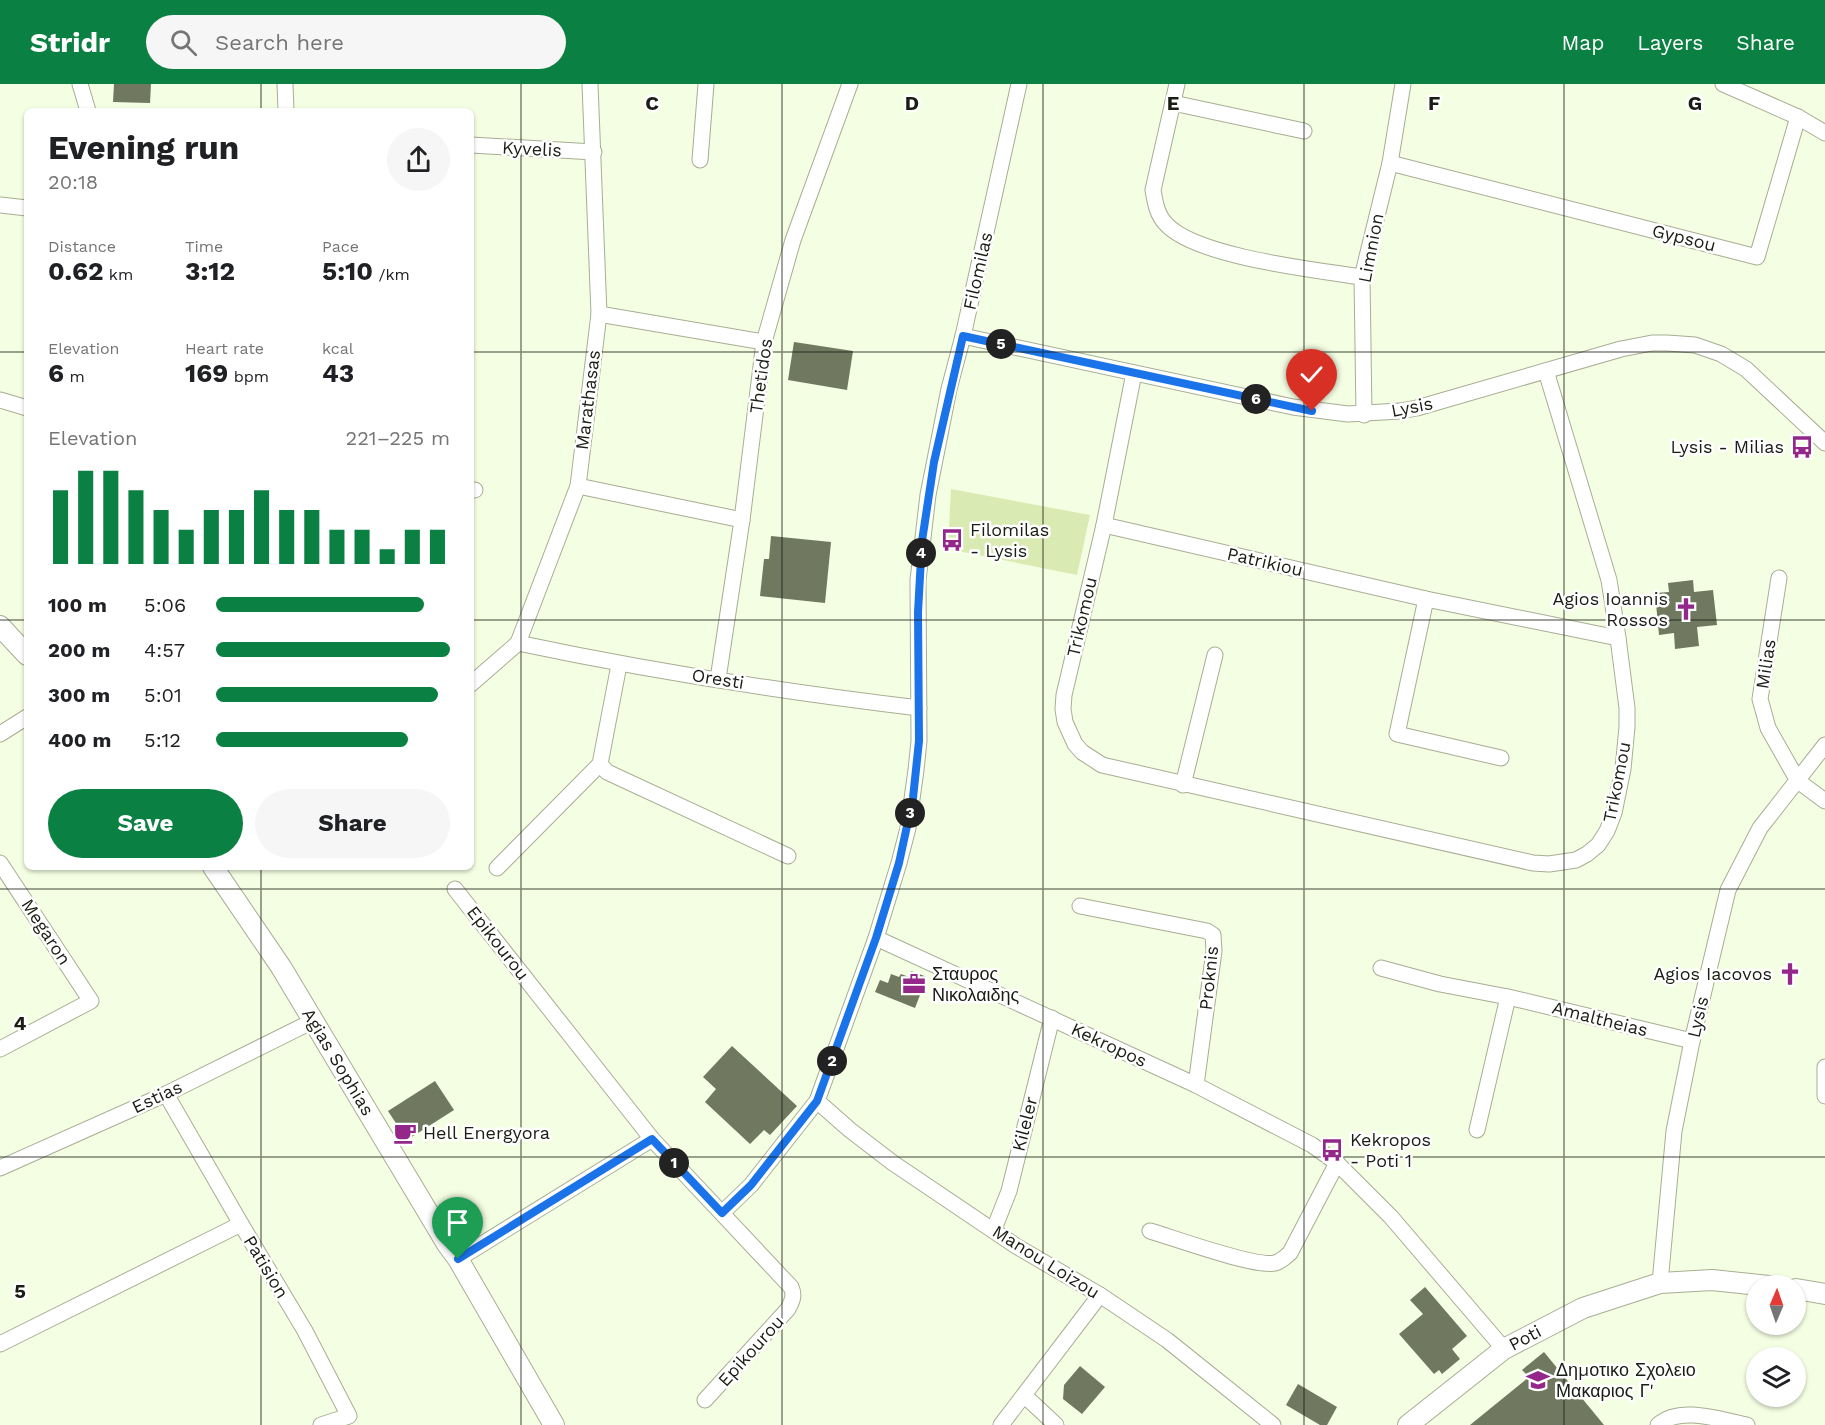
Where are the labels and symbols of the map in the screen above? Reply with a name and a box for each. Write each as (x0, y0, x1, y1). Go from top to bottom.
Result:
text: C (645, 91, 659, 115)
text: D (905, 91, 919, 115)
text: E (1167, 91, 1179, 115)
text: F (1428, 91, 1440, 115)
text: G (1688, 91, 1702, 115)
street label: Kyvelis (502, 136, 562, 161)
street label: Limnion (1353, 211, 1388, 285)
street label: Gypsou (1650, 219, 1718, 256)
street label: Filomilas (958, 230, 997, 312)
pin: 5 (986, 329, 1016, 359)
street label: Thetidos (745, 337, 776, 415)
street label: Marathasas (571, 349, 604, 451)
pin (1286, 349, 1337, 411)
pin: 6 (1241, 384, 1271, 414)
street label: Lysis (1389, 392, 1435, 421)
bus stop icon: Lysis - Milias (1789, 434, 1815, 460)
place label: Lysis - Milias (1670, 436, 1784, 457)
place label: Filomilas - Lysis (970, 519, 1049, 561)
bus stop icon: Filomilas - Lysis (939, 527, 965, 553)
pin: 4 (906, 538, 936, 568)
street label: Patrikiou (1225, 543, 1305, 580)
street label: Trikomou (1062, 575, 1101, 659)
place label: Agios Ioannis Rossos (1553, 588, 1668, 630)
church icon: Agios Ioannis Rossos (1673, 596, 1699, 622)
street label: Milias (1751, 638, 1780, 690)
street label: Oresti (690, 664, 746, 693)
street label: Trikomou (1598, 740, 1635, 824)
pin: 3 (895, 798, 925, 828)
street label: Megaron (17, 895, 75, 969)
street label: Epikourou (463, 901, 534, 984)
street label: Proknis (1195, 945, 1222, 1011)
church icon: Agios Iacovos (1777, 961, 1803, 987)
place label: Σταυρος Νικολαιδης (932, 963, 1020, 1005)
place label: Agios Iacovos (1653, 963, 1772, 984)
office icon: Σταυρος Νικολαιδης (901, 971, 927, 997)
street label: Lysis (1683, 994, 1712, 1040)
street label: Amaltheias (1550, 996, 1650, 1041)
street label: Agias Sophias (298, 1004, 379, 1119)
text: 4 (14, 1011, 27, 1035)
street label: Kekropos (1068, 1018, 1150, 1071)
pin: 2 (817, 1046, 847, 1076)
street label: Estias (128, 1076, 185, 1117)
street label: Kileler (1008, 1094, 1041, 1153)
cafe icon: Hell Energyora (392, 1120, 418, 1146)
place label: Hell Energyora (423, 1122, 550, 1143)
place label: Kekropos - Poti 1 (1350, 1129, 1431, 1171)
bus stop icon: Kekropos - Poti 1 (1319, 1137, 1345, 1163)
pin: 1 (659, 1148, 689, 1178)
pin (432, 1197, 483, 1259)
street label: Manou Loizou (989, 1220, 1104, 1303)
street label: Patision (240, 1232, 293, 1302)
north arrow (1746, 1275, 1806, 1335)
text: 5 (14, 1279, 26, 1303)
street label: Epikourou (713, 1311, 788, 1391)
street label: Poti (1505, 1320, 1545, 1355)
place label: Δημοτικο Σχολειο Μακαριος Γ' (1556, 1359, 1696, 1401)
school or university icon: Δημοτικο Σχολειο Μακαριος Γ' (1525, 1367, 1551, 1393)

